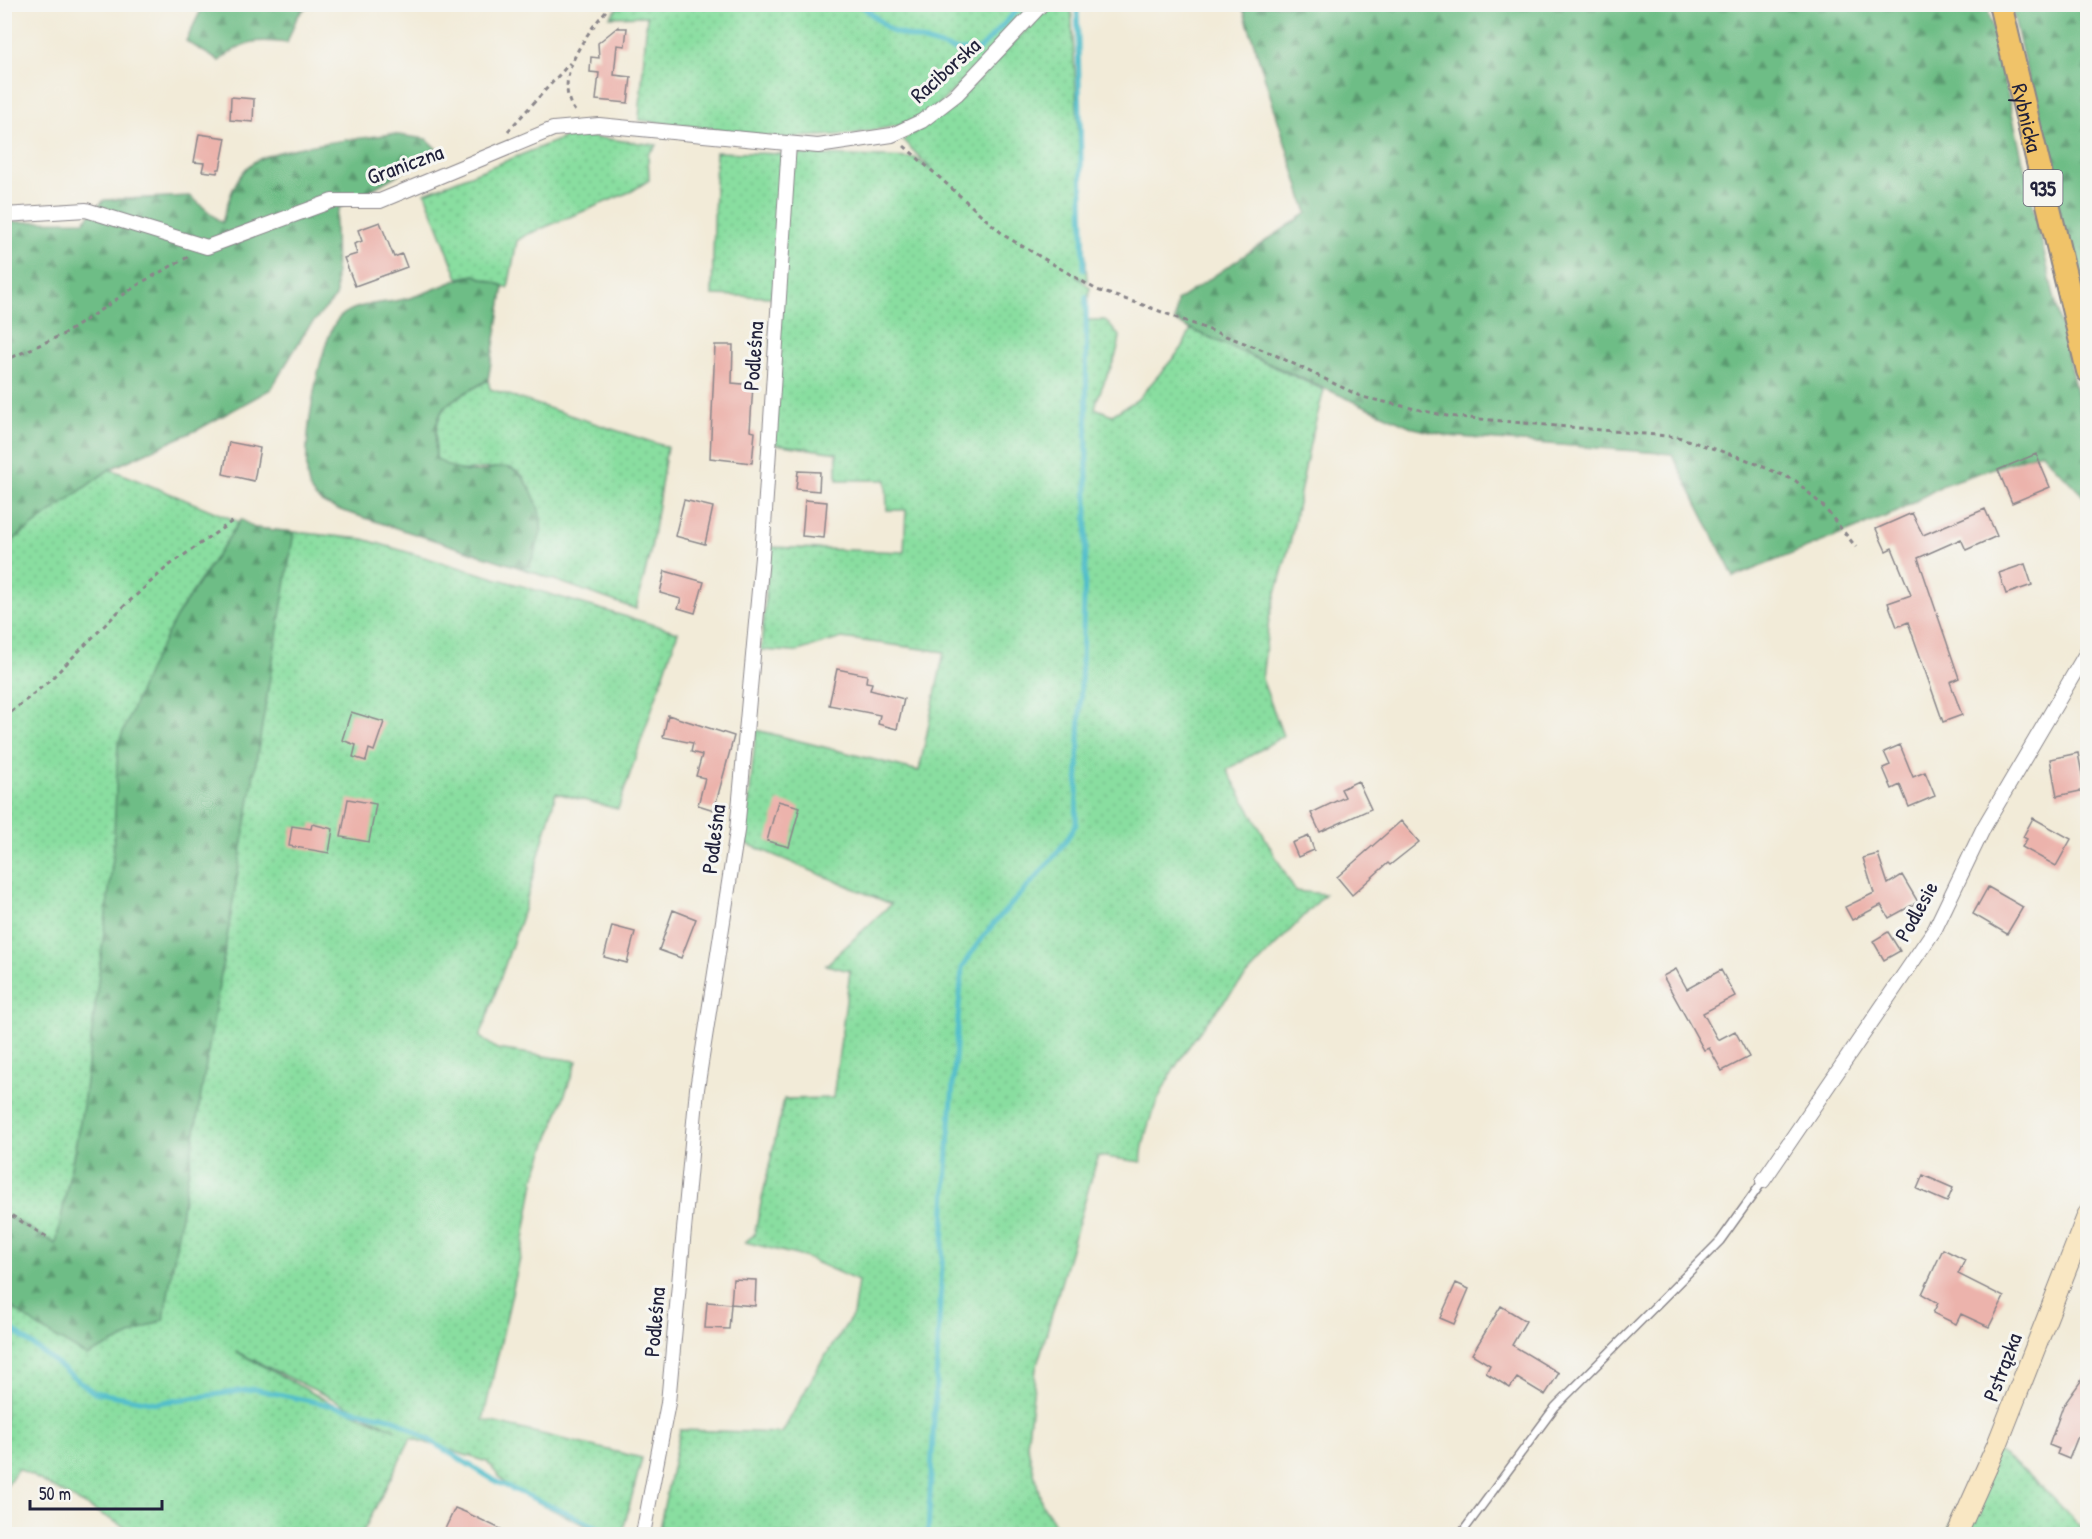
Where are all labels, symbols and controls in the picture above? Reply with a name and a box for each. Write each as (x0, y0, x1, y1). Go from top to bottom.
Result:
street label: Raciborska (903, 30, 987, 109)
street label: Rybnicka (2005, 80, 2050, 155)
street label: Graniczna (363, 136, 448, 192)
road number: 935 (2024, 170, 2062, 206)
street label: Podleśna (736, 320, 770, 392)
street label: Podleśna (694, 802, 732, 875)
street label: Podlesie (1887, 875, 1945, 947)
street label: Podleśna (636, 1286, 672, 1358)
street label: Pstrązka (1975, 1328, 2029, 1405)
scale bar (30, 1473, 162, 1511)
text: 50 m (39, 1481, 71, 1506)

